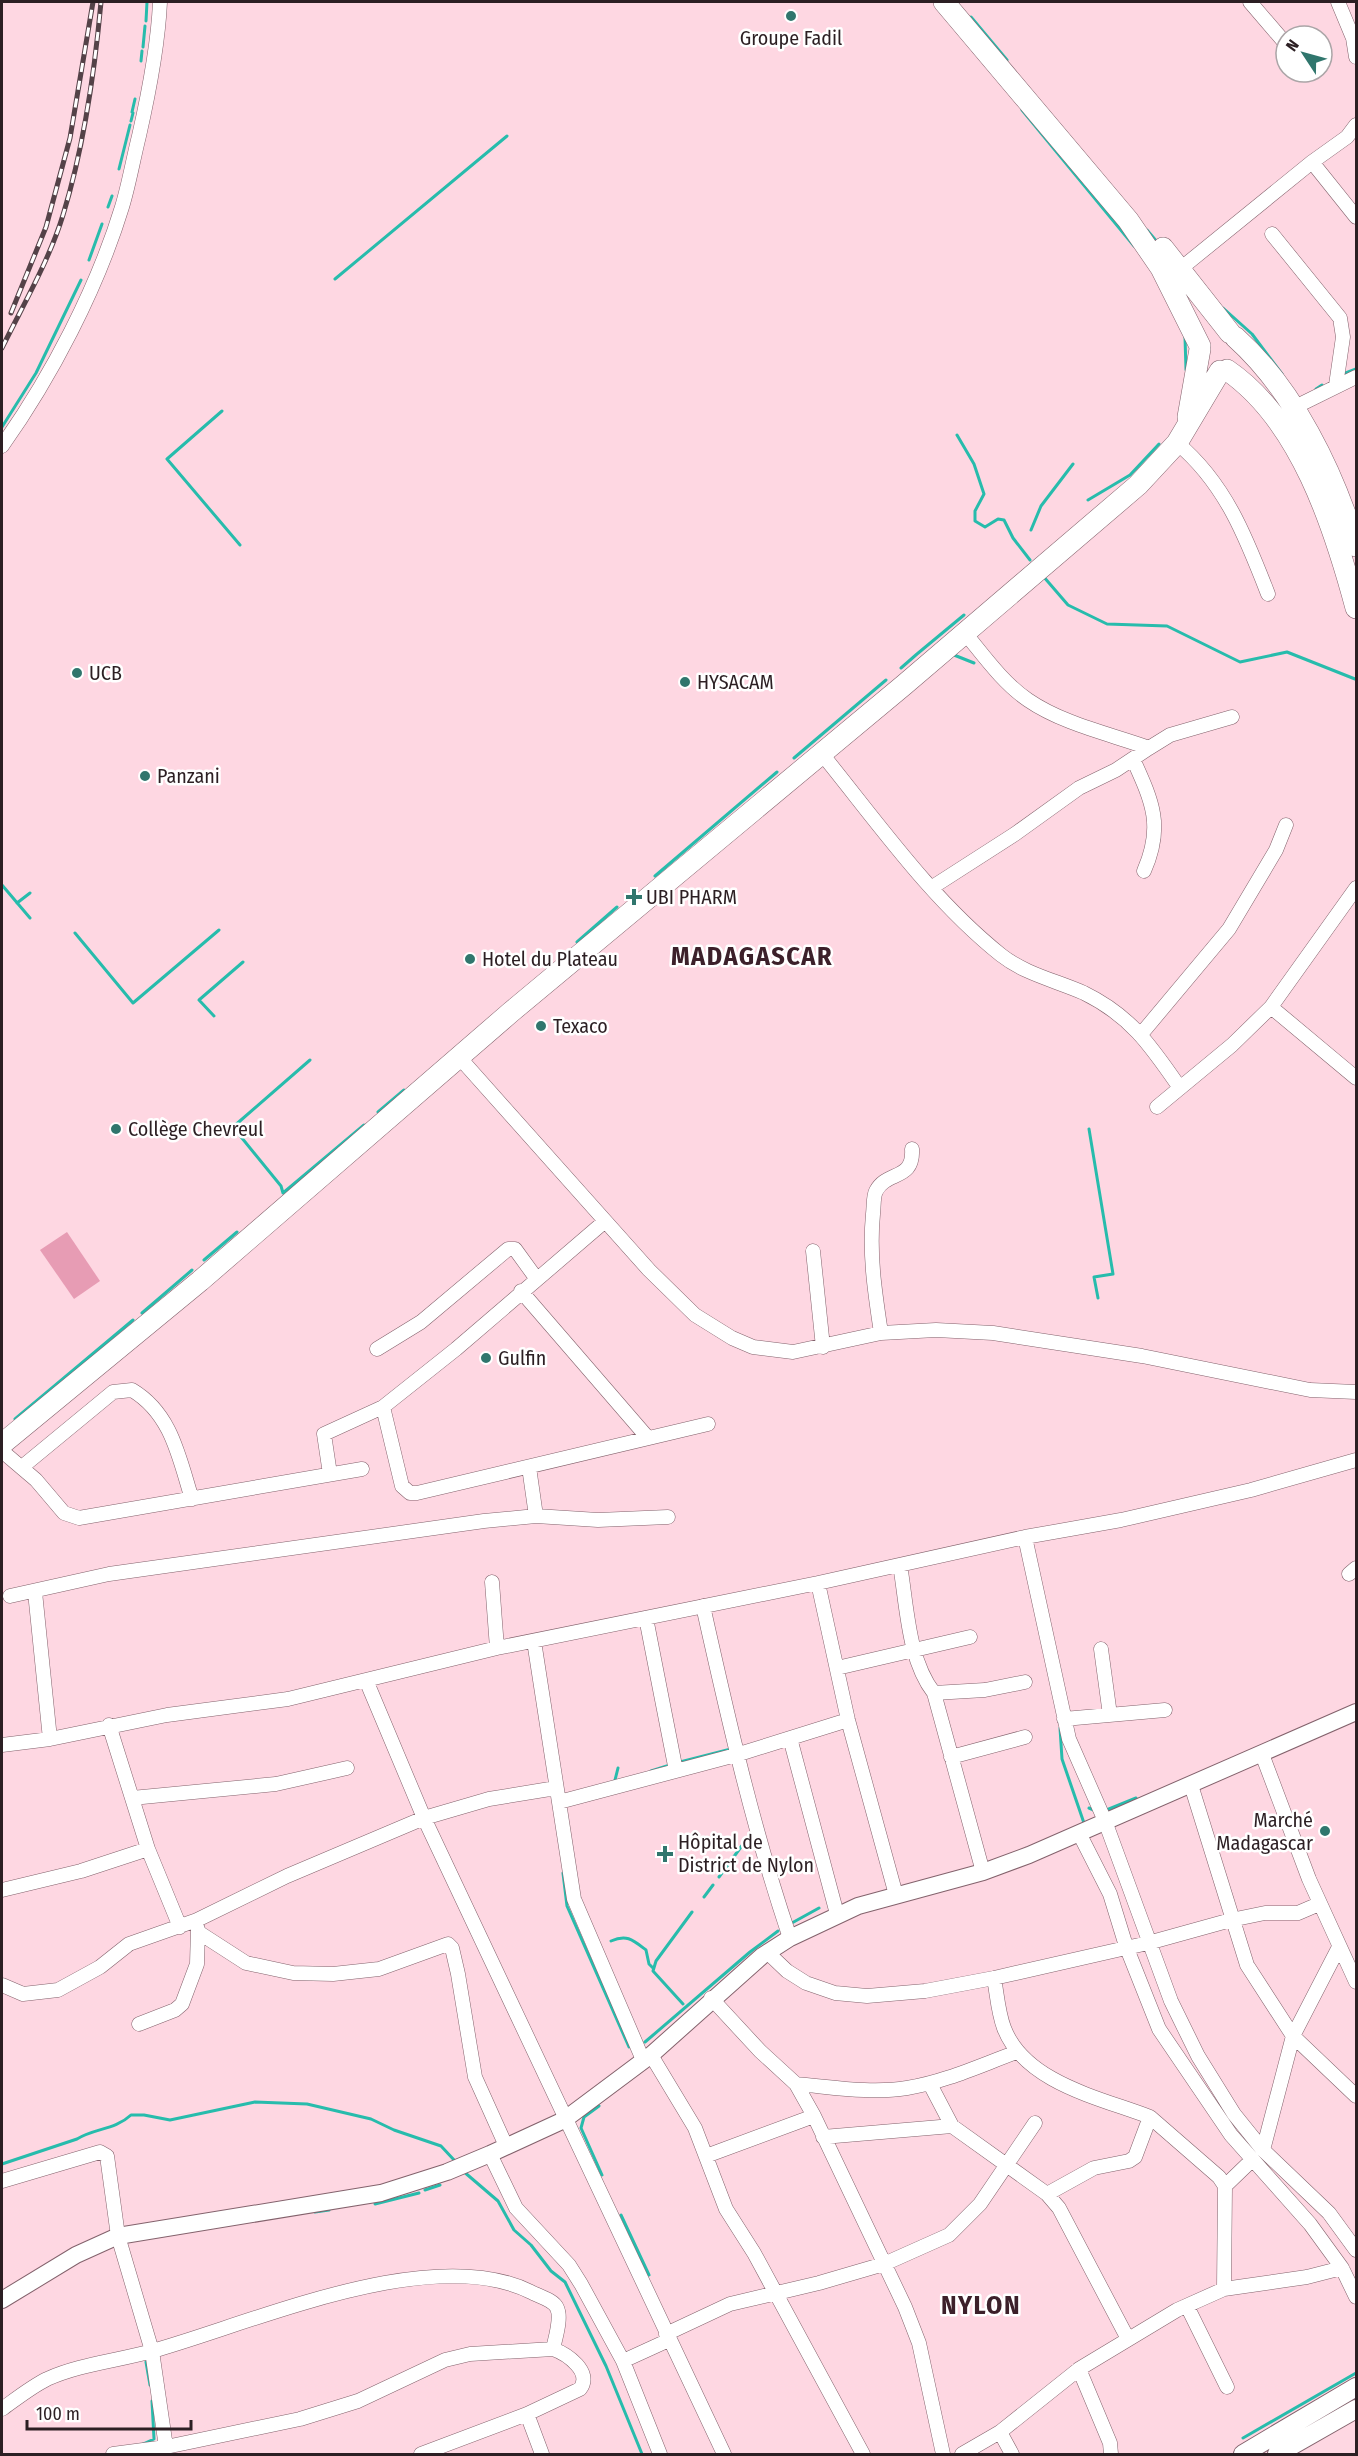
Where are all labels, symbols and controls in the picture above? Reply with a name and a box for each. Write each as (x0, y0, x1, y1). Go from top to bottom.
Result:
marker: Groupe Fadil (784, 9, 798, 23)
north arrow (1274, 24, 1334, 84)
place label: Groupe Fadil (740, 26, 842, 50)
text: N (1282, 36, 1303, 55)
place label: UCB (89, 661, 122, 685)
marker: UCB (70, 666, 84, 680)
place label: HYSACAM (697, 670, 774, 694)
marker: HYSACAM (678, 675, 692, 689)
place label: Panzani (157, 764, 220, 788)
marker: Panzani (138, 769, 152, 783)
place label: UBI PHARM (646, 885, 737, 909)
marker: UBI PHARM (627, 890, 641, 904)
district label: MADAGASCAR (671, 941, 833, 972)
place label: Hotel du Plateau (482, 947, 618, 971)
marker: Hotel du Plateau (463, 952, 477, 966)
place label: Texaco (553, 1014, 608, 1038)
marker: Texaco (534, 1019, 548, 1033)
place label: Collège Chevreul (128, 1117, 264, 1141)
marker: Collège Chevreul (109, 1122, 123, 1136)
place label: Gulfin (498, 1346, 546, 1370)
marker: Gulfin (479, 1351, 493, 1365)
place label: Marché Madagascar (1216, 1808, 1313, 1855)
marker: Marché Madagascar (1318, 1824, 1332, 1838)
place label: Hôpital de District de Nylon (678, 1830, 814, 1877)
marker: Hôpital de District de Nylon (656, 1845, 674, 1863)
district label: NYLON (941, 2290, 1021, 2321)
scale bar (27, 2393, 190, 2431)
text: 100 m (36, 2403, 80, 2425)

